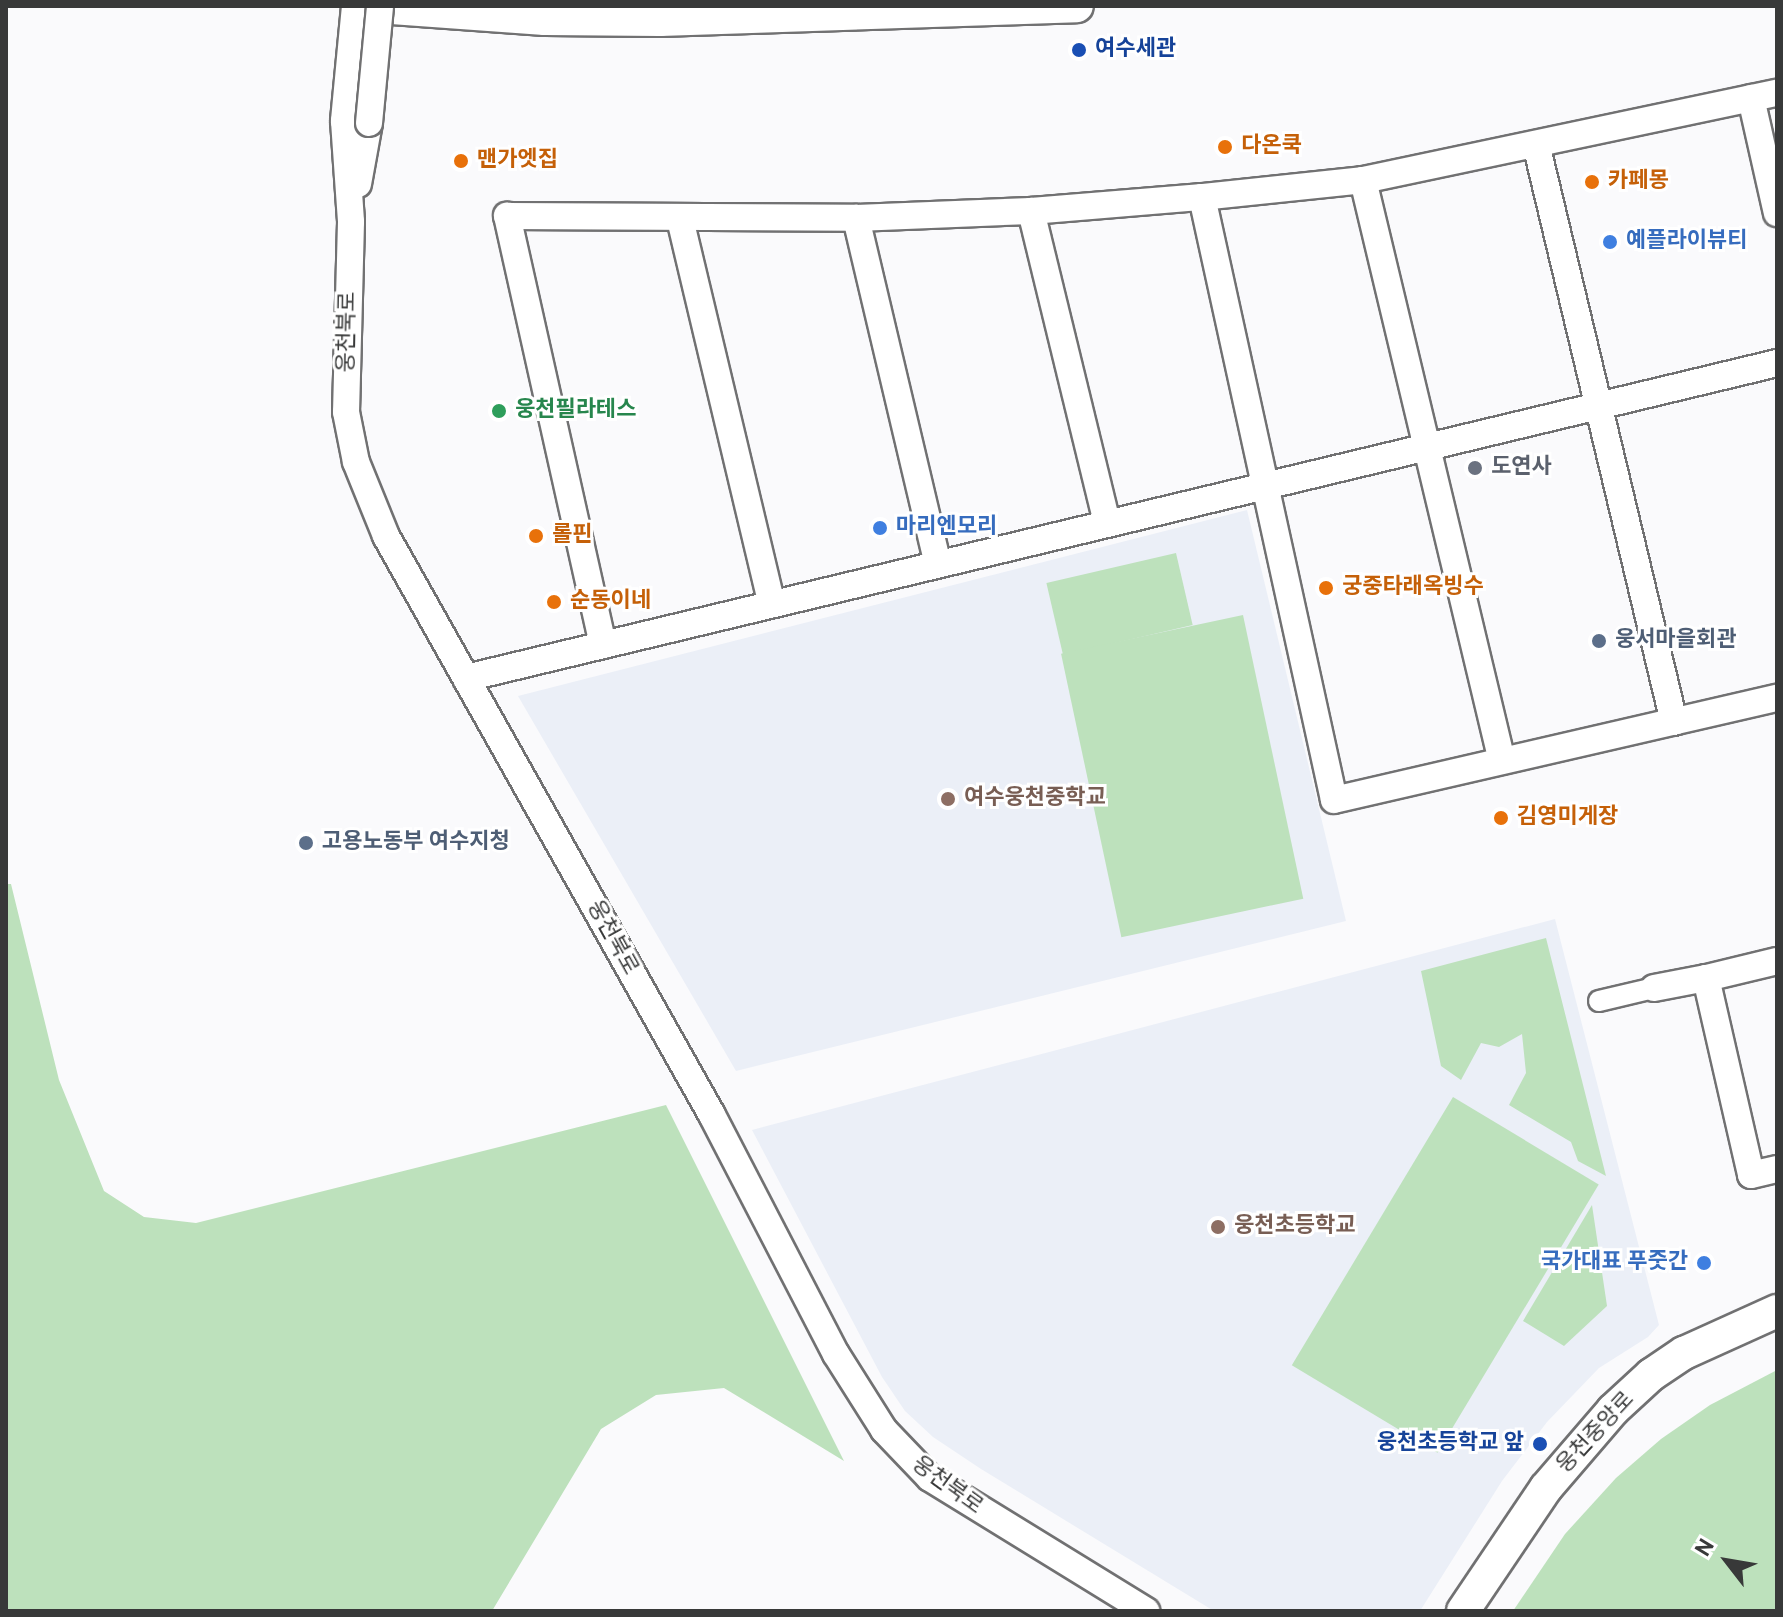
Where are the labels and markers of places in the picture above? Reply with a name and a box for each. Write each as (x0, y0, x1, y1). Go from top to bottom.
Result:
place label: 여수세관 (1095, 37, 1176, 63)
marker: 여수세관 (1070, 41, 1088, 59)
place label: 다온쿡 (1241, 134, 1302, 160)
marker: 다온쿡 (1216, 138, 1234, 156)
place label: 맨가엣집 (477, 148, 558, 174)
marker: 맨가엣집 (452, 152, 470, 170)
place label: 카페몽 (1608, 169, 1669, 195)
marker: 카페몽 (1583, 173, 1601, 191)
place label: 예플라이뷰티 (1626, 229, 1747, 255)
marker: 예플라이뷰티 (1601, 233, 1619, 251)
place label: 웅천필라테스 (515, 398, 636, 424)
marker: 웅천필라테스 (490, 402, 508, 420)
place label: 도연사 (1491, 455, 1552, 481)
marker: 도연사 (1466, 459, 1484, 477)
place label: 마리엔모리 (896, 515, 997, 541)
marker: 마리엔모리 (871, 519, 889, 537)
place label: 롤핀 (552, 523, 592, 549)
marker: 롤핀 (527, 527, 545, 545)
place label: 궁중타래옥빙수 (1342, 575, 1484, 601)
marker: 궁중타래옥빙수 (1317, 579, 1335, 597)
place label: 순동이네 (570, 589, 651, 615)
marker: 순동이네 (545, 593, 563, 611)
place label: 웅서마을회관 (1615, 628, 1736, 654)
marker: 웅서마을회관 (1590, 632, 1608, 650)
place label: 여수웅천중학교 (964, 786, 1106, 812)
marker: 여수웅천중학교 (939, 790, 957, 808)
place label: 김영미게장 (1517, 805, 1618, 831)
marker: 김영미게장 (1492, 809, 1510, 827)
place label: 고용노동부 여수지청 (322, 830, 510, 856)
marker: 고용노동부 여수지청 (297, 834, 315, 852)
place label: 웅천초등학교 (1234, 1214, 1355, 1240)
marker: 웅천초등학교 (1209, 1218, 1227, 1236)
place label: 국가대표 푸줏간 (1541, 1250, 1688, 1276)
marker: 국가대표 푸줏간 (1695, 1254, 1713, 1272)
place label: 웅천초등학교 앞 (1377, 1431, 1524, 1457)
marker: 웅천초등학교 앞 (1531, 1435, 1549, 1453)

